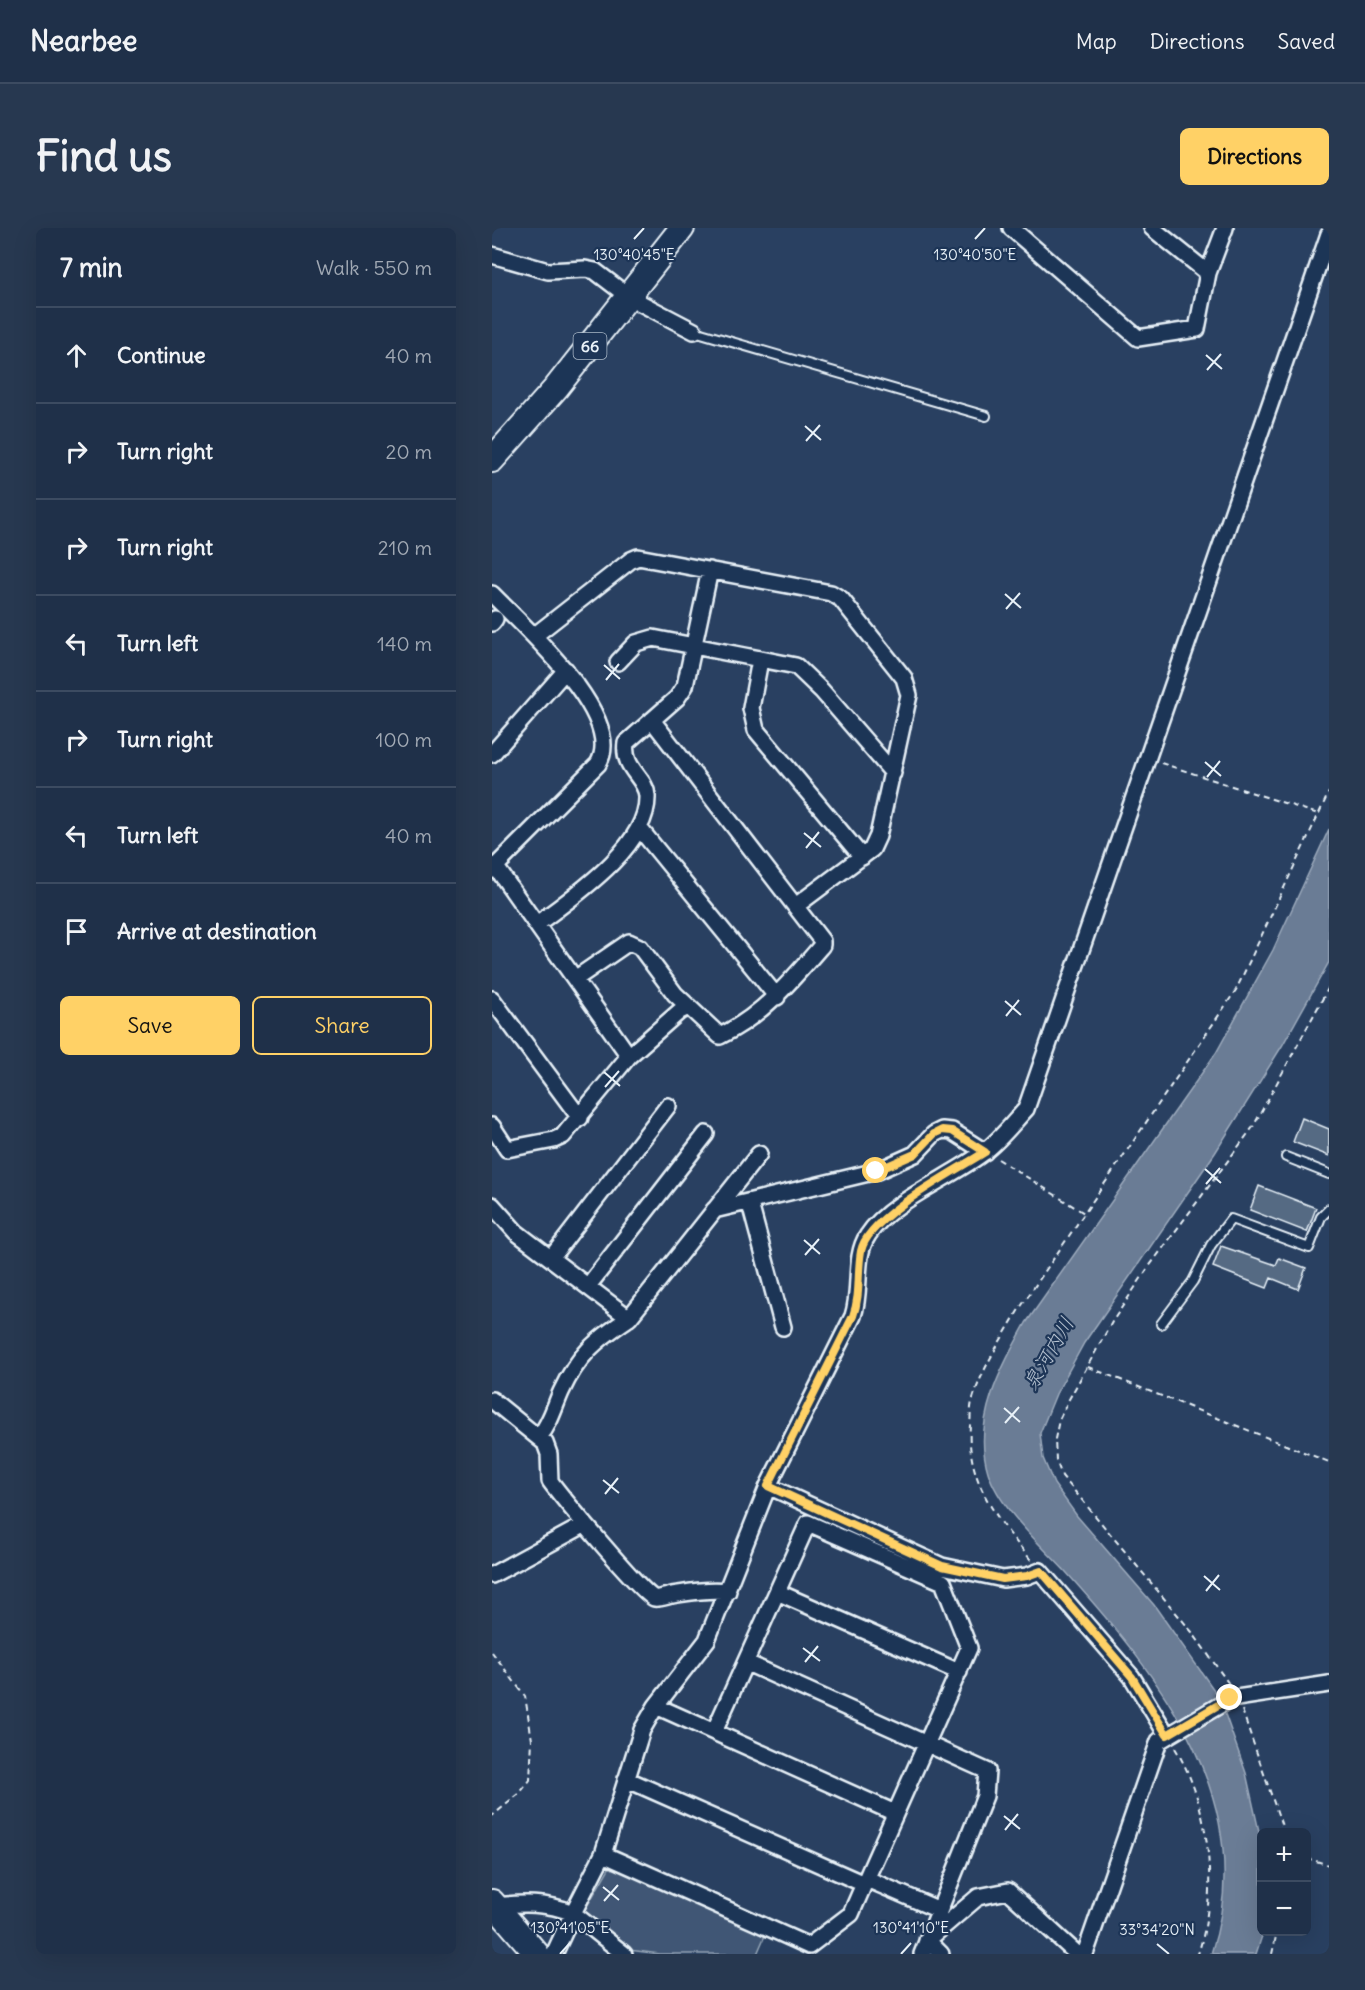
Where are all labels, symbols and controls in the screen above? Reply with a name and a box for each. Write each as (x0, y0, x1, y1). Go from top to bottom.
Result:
text: Nearbee (30, 23, 137, 59)
text: Map (1076, 28, 1117, 55)
text: Directions (1150, 28, 1244, 55)
text: Saved (1277, 28, 1335, 55)
button: Directions (1180, 128, 1329, 185)
text: Find us (36, 130, 172, 182)
text: 130°40'45"E (593, 245, 675, 264)
text: 130°40'50"E (934, 245, 1017, 264)
text: 7 min (60, 251, 123, 284)
text: Walk · 550 m (316, 255, 432, 280)
road number: 66 (574, 333, 606, 359)
icon: ahead (60, 339, 93, 372)
text: Continue (117, 341, 206, 369)
text: 40 m (385, 343, 432, 368)
icon: right (60, 435, 93, 468)
text: Turn right (117, 437, 213, 465)
text: 20 m (386, 439, 432, 464)
icon: right (60, 531, 93, 564)
text: Turn right (117, 533, 213, 561)
text: 210 m (378, 535, 432, 560)
icon: left (60, 627, 93, 660)
text: Turn left (117, 629, 198, 657)
text: 140 m (377, 631, 432, 656)
icon: right (60, 723, 93, 756)
text: Turn right (117, 725, 213, 753)
text: 100 m (375, 727, 432, 752)
icon: left (60, 819, 93, 852)
text: Turn left (117, 821, 198, 849)
text: 40 m (385, 823, 432, 848)
icon: arrive (60, 915, 93, 948)
text: Arrive at destination (117, 917, 317, 945)
button: Save (60, 996, 240, 1055)
button: Share (252, 996, 432, 1055)
route start (862, 1157, 888, 1183)
water label: 泉河内川 (1017, 1312, 1079, 1394)
route end (1216, 1684, 1242, 1710)
map controls (1257, 1828, 1311, 1936)
button: + (1257, 1828, 1311, 1882)
button: − (1257, 1882, 1311, 1936)
text: 130°41'05"E (531, 1918, 610, 1937)
text: 130°41'10"E (873, 1918, 949, 1937)
text: 33°34'20"N (1119, 1920, 1195, 1939)

